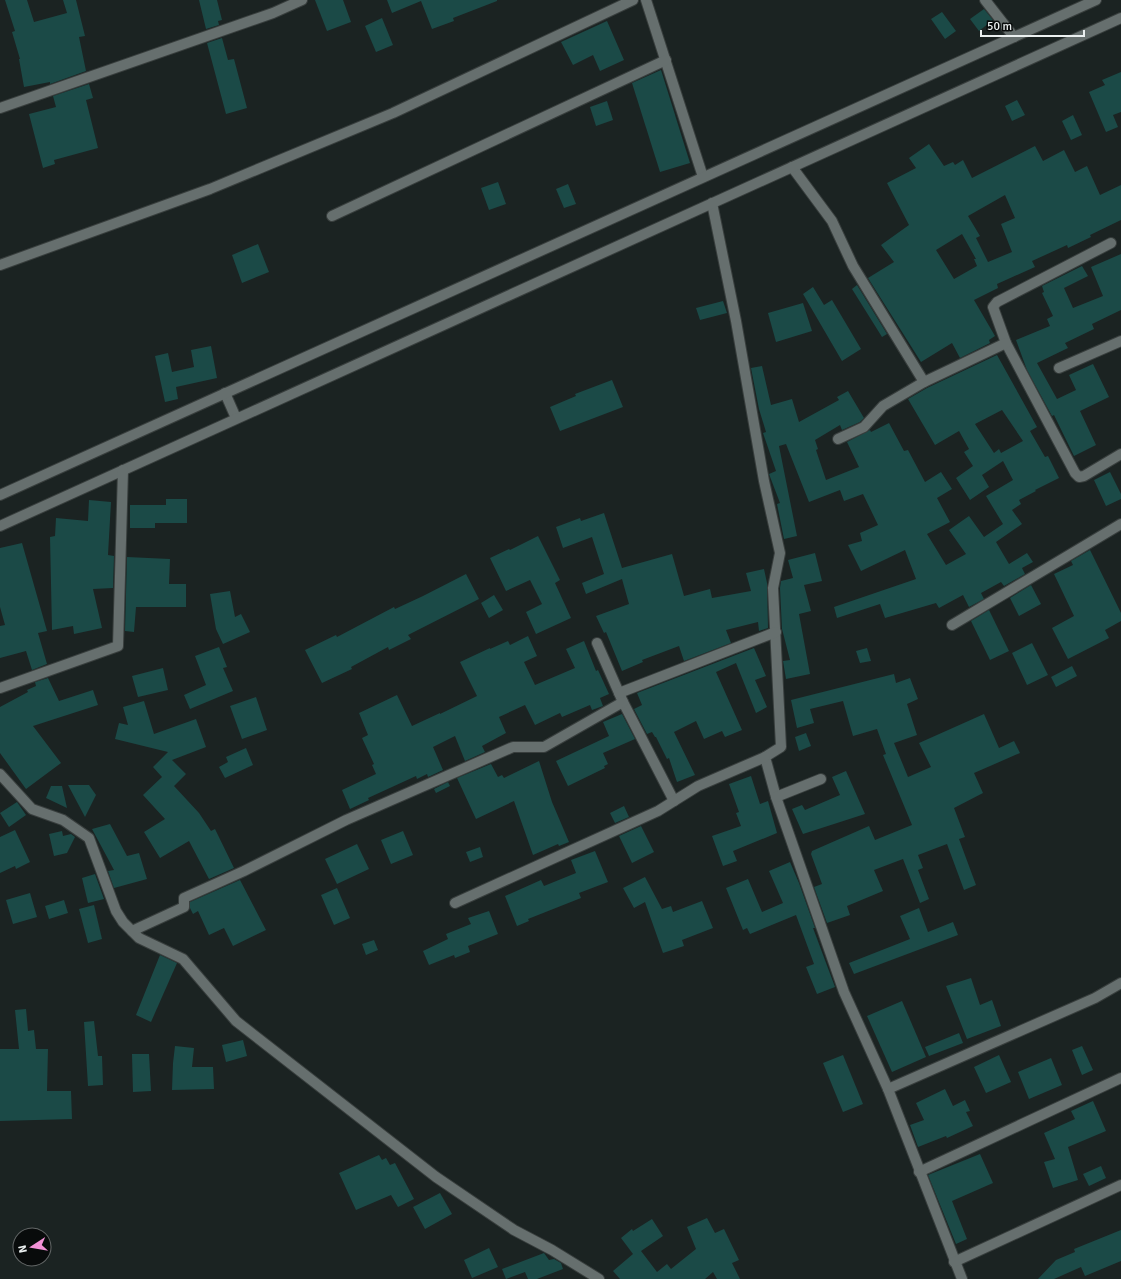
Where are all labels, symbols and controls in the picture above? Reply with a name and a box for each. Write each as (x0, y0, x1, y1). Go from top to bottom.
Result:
scale bar (981, 12, 1084, 38)
text: 50 m (987, 19, 1012, 34)
north arrow (12, 1227, 52, 1267)
text: N (16, 1244, 30, 1254)

